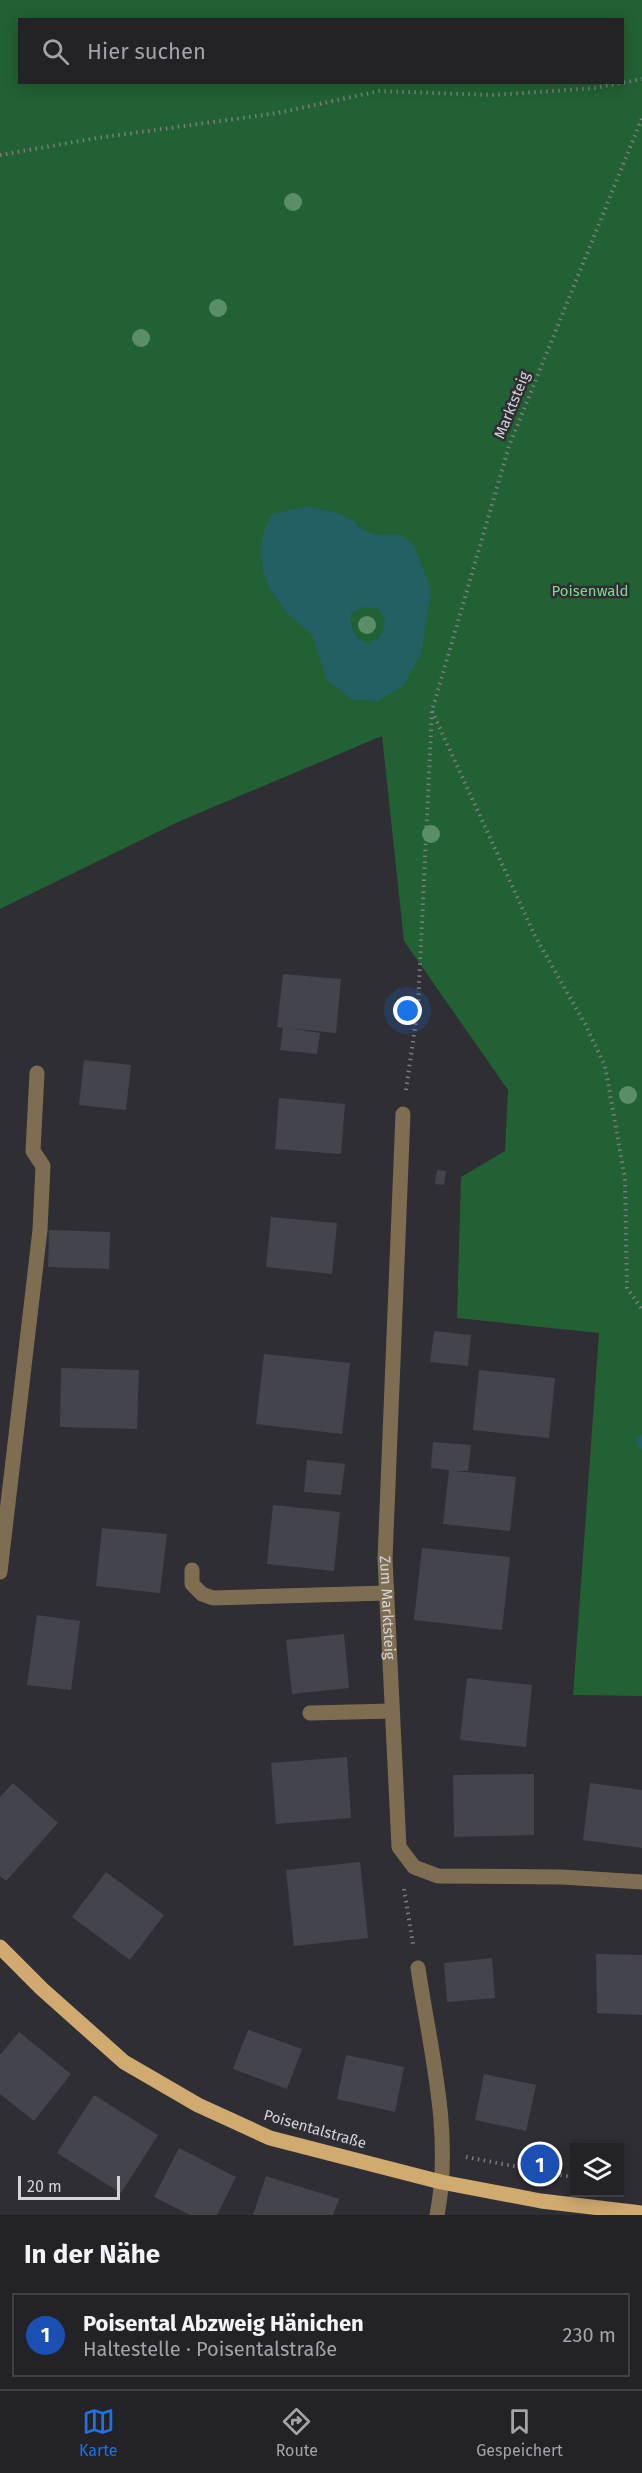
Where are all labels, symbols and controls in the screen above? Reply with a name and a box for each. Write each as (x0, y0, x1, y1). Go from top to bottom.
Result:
search box (18, 18, 624, 84)
icon: search (39, 35, 72, 68)
text: Hier suchen (87, 38, 206, 65)
street label: Marktsteig (490, 368, 534, 441)
park label: Poisenwald (551, 582, 629, 600)
your location (393, 996, 422, 1025)
street label: Zum Marktsteig (376, 1555, 399, 1660)
street label: Poisentalstraße (262, 2106, 368, 2152)
pin: 1 (520, 2142, 560, 2186)
map controls (570, 2143, 624, 2197)
button: layers (570, 2143, 624, 2197)
scale bar (18, 2173, 120, 2200)
text: 20 m (27, 2177, 62, 2196)
text: In der Nähe (24, 2239, 160, 2270)
text: Poisental Abzweig Hänichen (83, 2310, 364, 2337)
text: 1 (41, 2323, 50, 2347)
text: 230 m (563, 2323, 616, 2347)
text: Haltestelle · Poisentalstraße (83, 2337, 337, 2361)
tab: Karte (79, 2405, 118, 2460)
tab: Route (276, 2405, 318, 2460)
tab: Gespeichert (476, 2405, 563, 2460)

